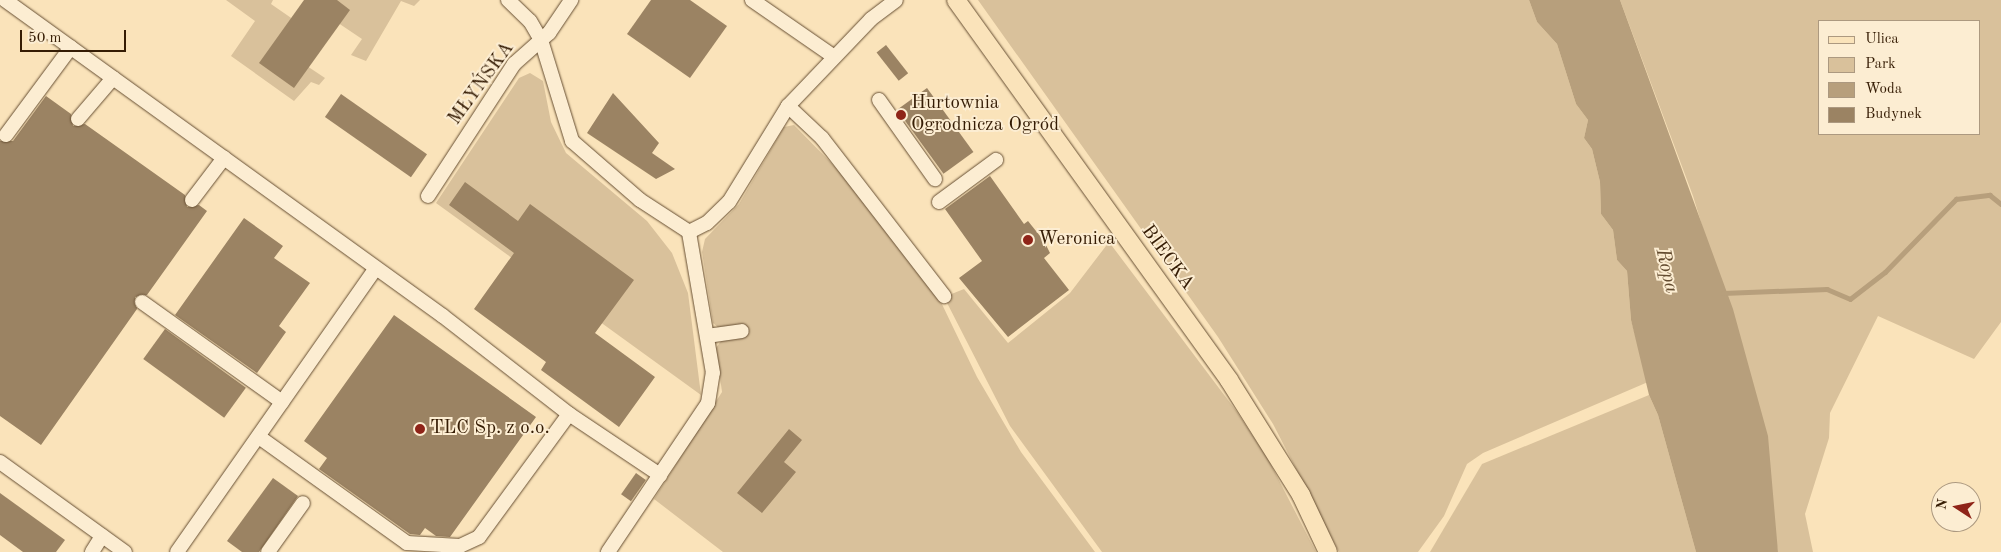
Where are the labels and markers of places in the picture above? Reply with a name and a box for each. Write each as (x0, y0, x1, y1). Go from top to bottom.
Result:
place label: Hurtownia Ogrodnicza Ogród (911, 93, 1059, 137)
marker: Hurtownia Ogrodnicza Ogród (895, 109, 907, 121)
place label: Weronica (1038, 229, 1115, 251)
marker: Weronica (1022, 234, 1034, 246)
place label: TLC Sp. z o.o. (430, 418, 550, 440)
marker: TLC Sp. z o.o. (414, 423, 426, 435)

